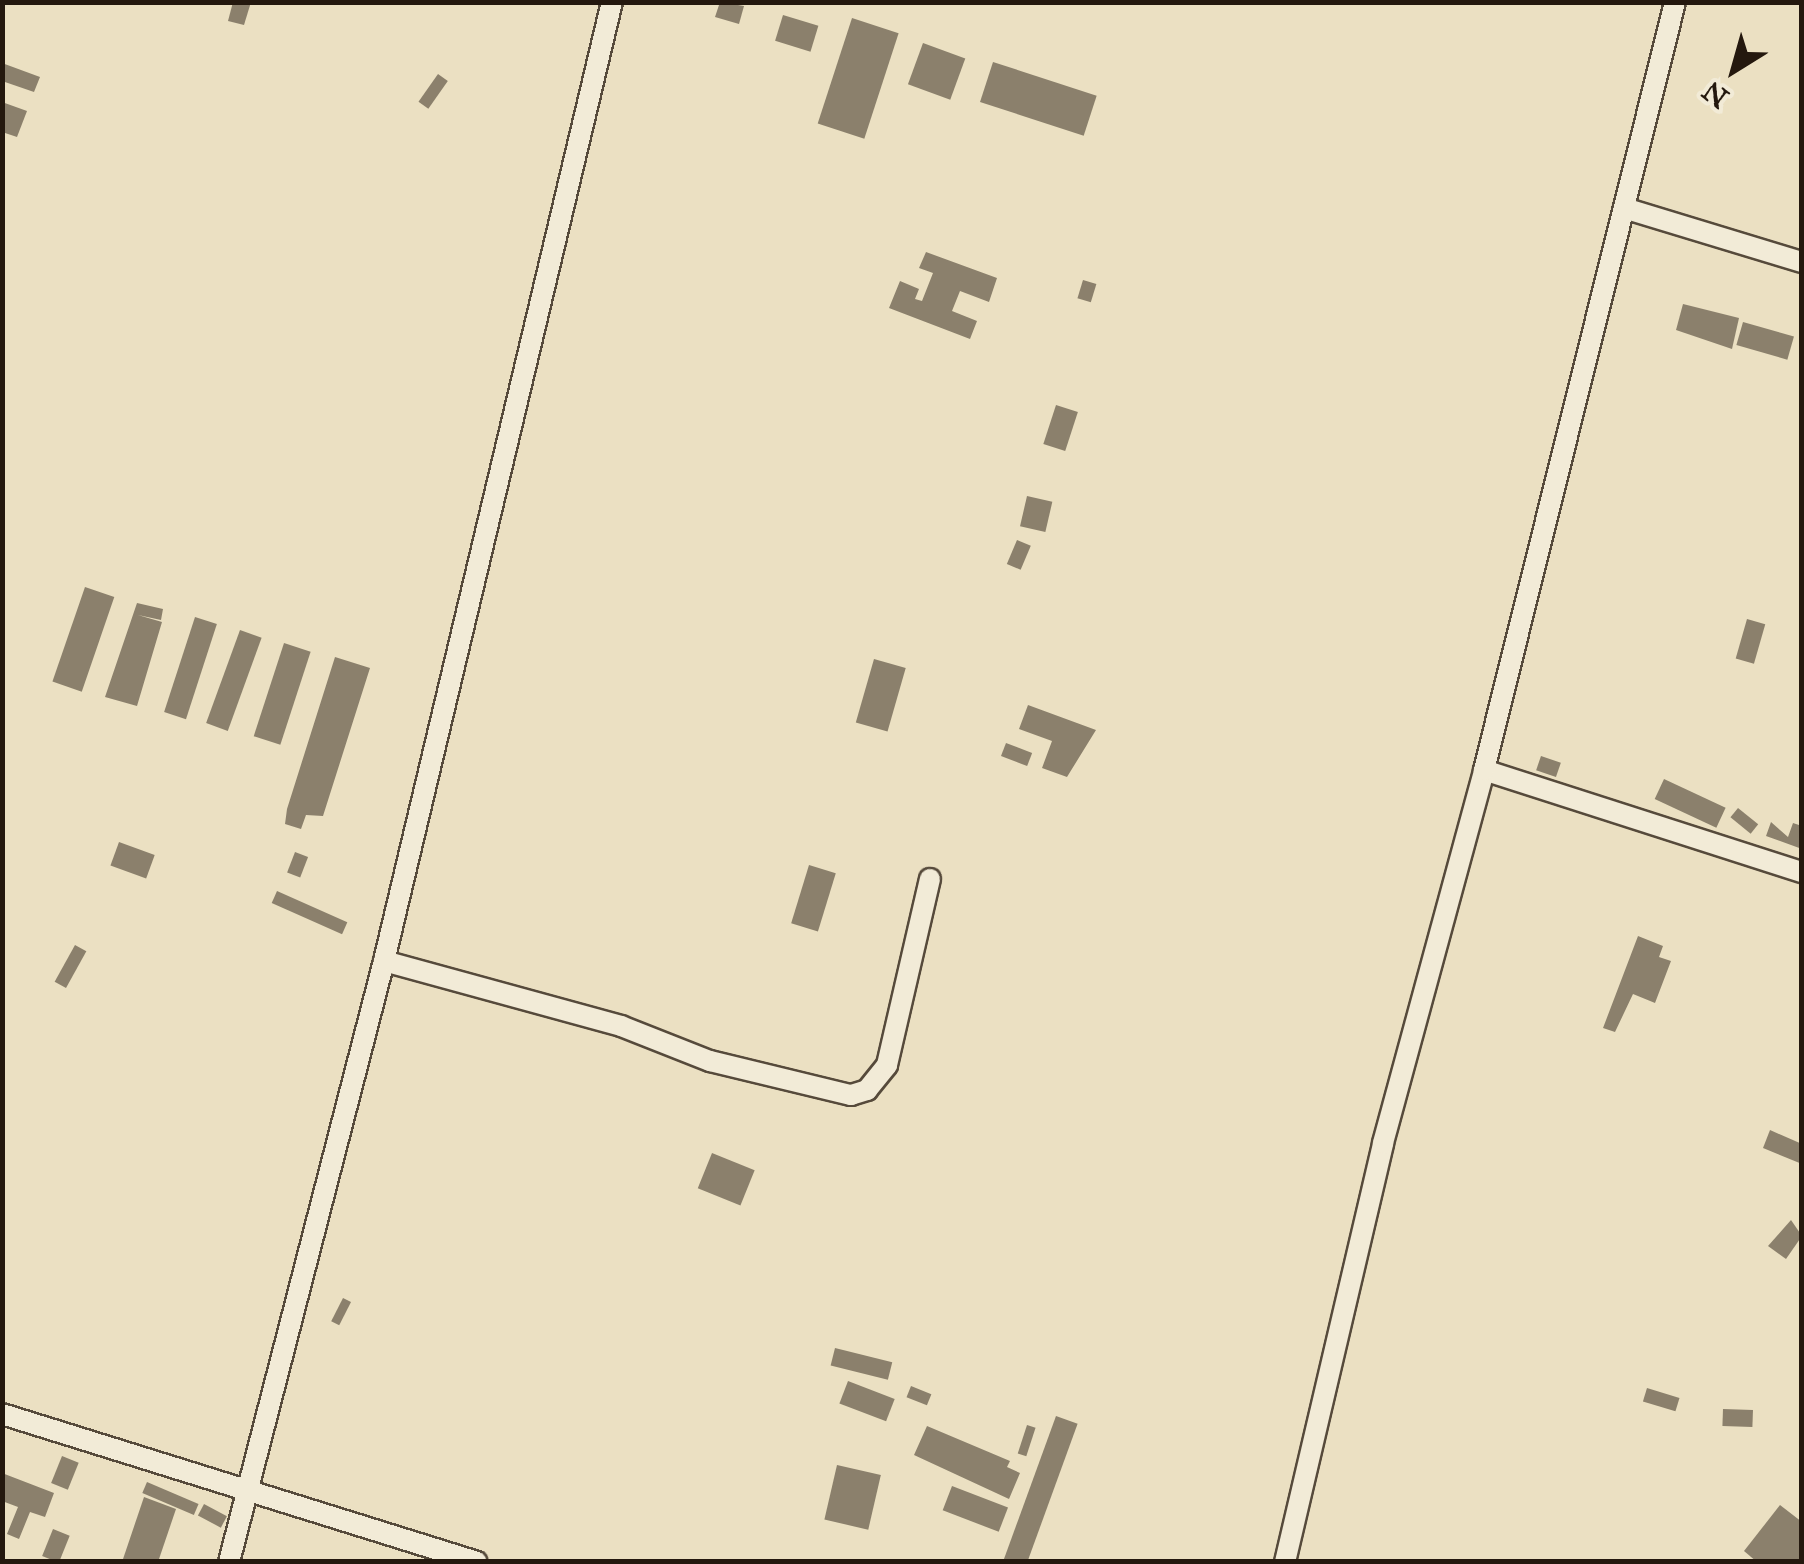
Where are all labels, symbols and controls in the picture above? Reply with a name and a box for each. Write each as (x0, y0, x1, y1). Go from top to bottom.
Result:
north arrow (1684, 20, 1784, 120)
text: N (1696, 73, 1736, 115)

